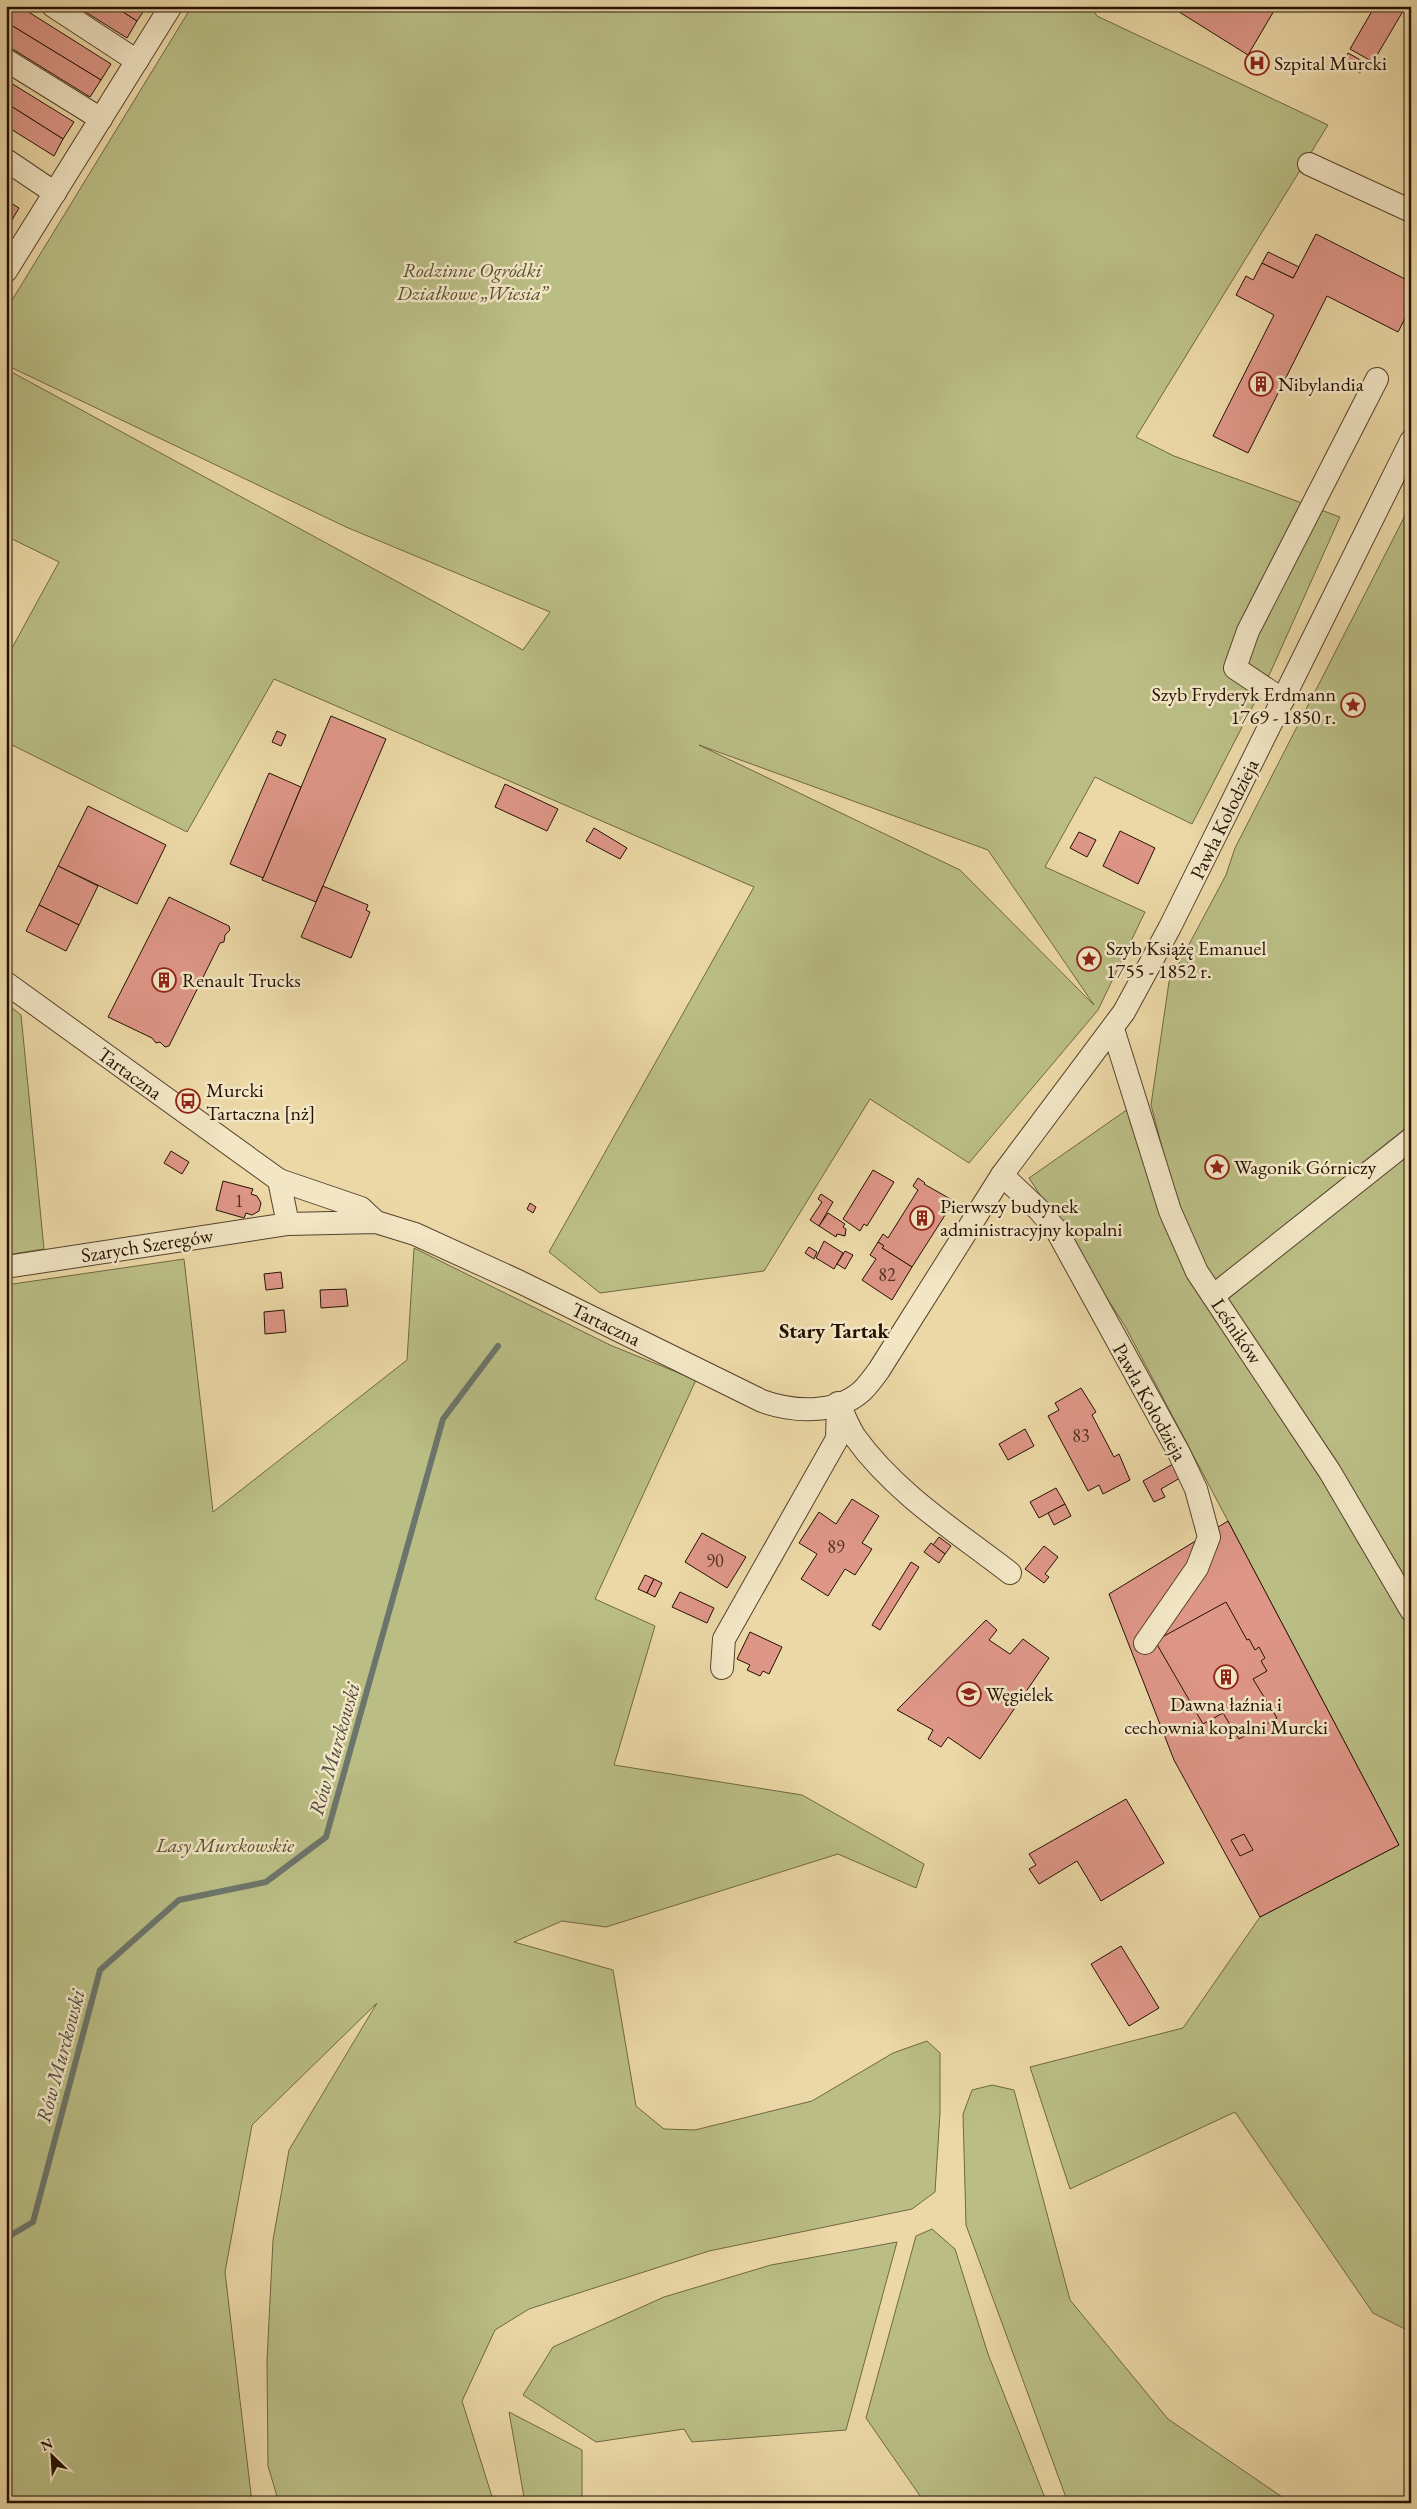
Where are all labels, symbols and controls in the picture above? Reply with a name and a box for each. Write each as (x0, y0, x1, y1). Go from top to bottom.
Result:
hospital icon: Szpital Murcki (1244, 50, 1270, 76)
place label: Szpital Murcki (1274, 50, 1387, 76)
park label: Rodzinne Ogródki Działkowe „Wiesia” (396, 257, 550, 306)
building icon: Nibylandia (1248, 371, 1274, 397)
place label: Nibylandia (1278, 371, 1364, 397)
place label: Szyb Fryderyk Erdmann 1769 - 1850 r. (1151, 681, 1336, 730)
place icon: Szyb Fryderyk Erdmann 1769 - 1850 r. (1340, 692, 1366, 718)
street label: Pawła Kołodzieja (1184, 755, 1264, 883)
place label: Szyb Książę Emanuel 1755 - 1852 r. (1106, 935, 1266, 984)
place icon: Szyb Książę Emanuel 1755 - 1852 r. (1076, 946, 1102, 972)
building icon: Renault Trucks (151, 967, 177, 993)
place label: Renault Trucks (182, 967, 301, 993)
street label: Tartaczna (92, 1041, 168, 1105)
place label: Murcki Tartaczna [nż] (206, 1077, 315, 1126)
bus stop icon: Murcki Tartaczna [nż] (175, 1088, 201, 1114)
place icon: Wagonik Górniczy (1204, 1154, 1230, 1180)
place label: Wagonik Górniczy (1234, 1154, 1377, 1180)
house number: 1 (235, 1189, 243, 1212)
place label: Pierwszy budynek administracyjny kopalni (940, 1193, 1123, 1242)
building icon: Pierwszy budynek administracyjny kopalni (909, 1205, 935, 1231)
street label: Szarych Szeregów (79, 1222, 215, 1268)
house number: 82 (878, 1263, 896, 1286)
street label: Leśników (1206, 1293, 1269, 1369)
street label: Tartaczna (567, 1296, 645, 1352)
district label: Stary Tartak (779, 1317, 890, 1344)
street label: Pawła Kołodzieja (1107, 1339, 1193, 1465)
house number: 83 (1072, 1424, 1090, 1447)
house number: 89 (827, 1535, 845, 1558)
house number: 90 (706, 1549, 724, 1572)
building icon: Dawna łaźnia i cechownia kopalni Murcki (1213, 1664, 1239, 1690)
water label: Rów Murckowski (302, 1679, 366, 1818)
school or university icon: Węgielek (956, 1681, 982, 1707)
place label: Węgielek (986, 1681, 1054, 1707)
place label: Dawna łaźnia i cechownia kopalni Murcki (1124, 1691, 1328, 1740)
park label: Lasy Murckowskie (155, 1832, 294, 1858)
water label: Rów Murckowski (29, 1986, 91, 2126)
north arrow (28, 2432, 78, 2482)
text: N (38, 2433, 56, 2455)

